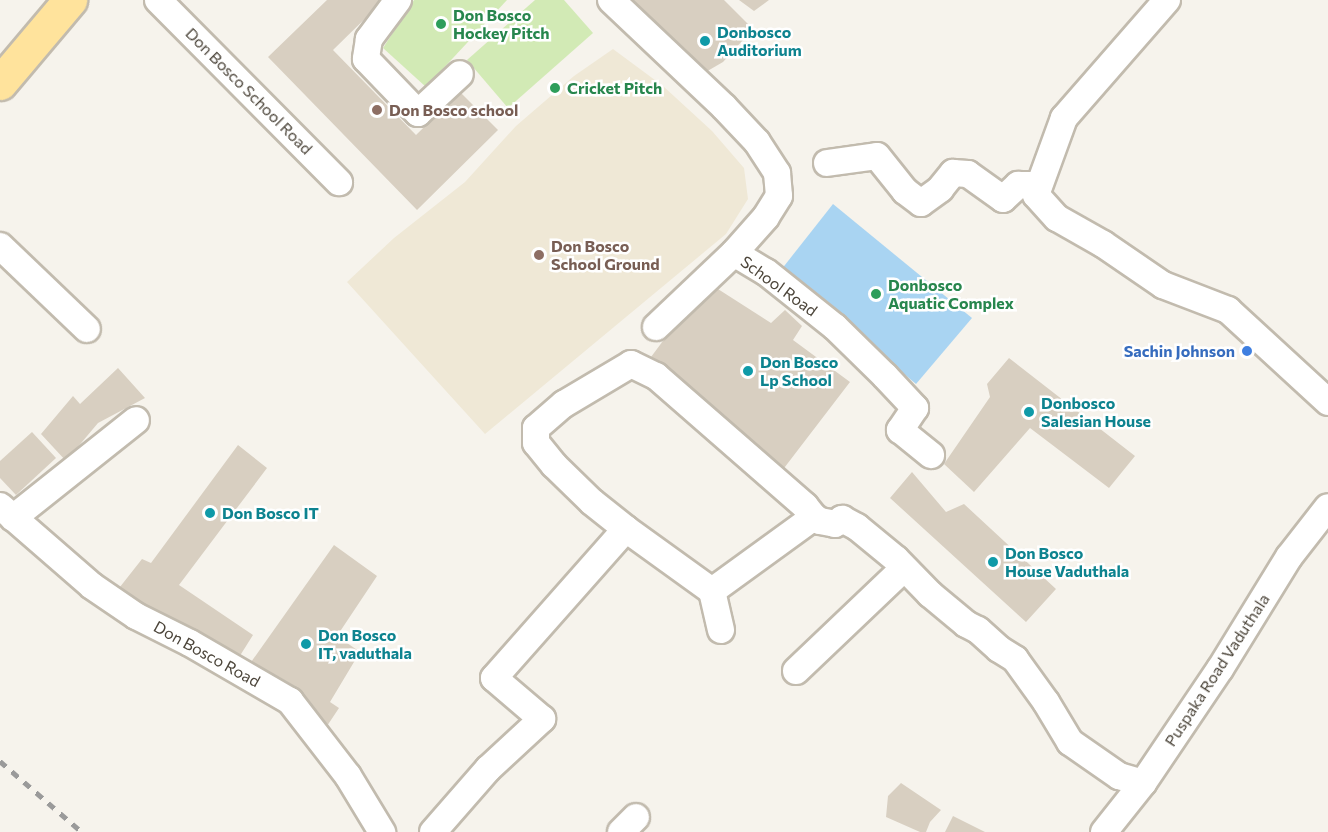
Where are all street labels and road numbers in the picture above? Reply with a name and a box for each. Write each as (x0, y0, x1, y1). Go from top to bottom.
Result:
street label: Don Bosco School Road (182, 24, 316, 158)
street label: School Road (737, 252, 821, 320)
street label: Puspaka Road Vaduthala (1161, 590, 1273, 750)
street label: Don Bosco Road (151, 617, 263, 691)

